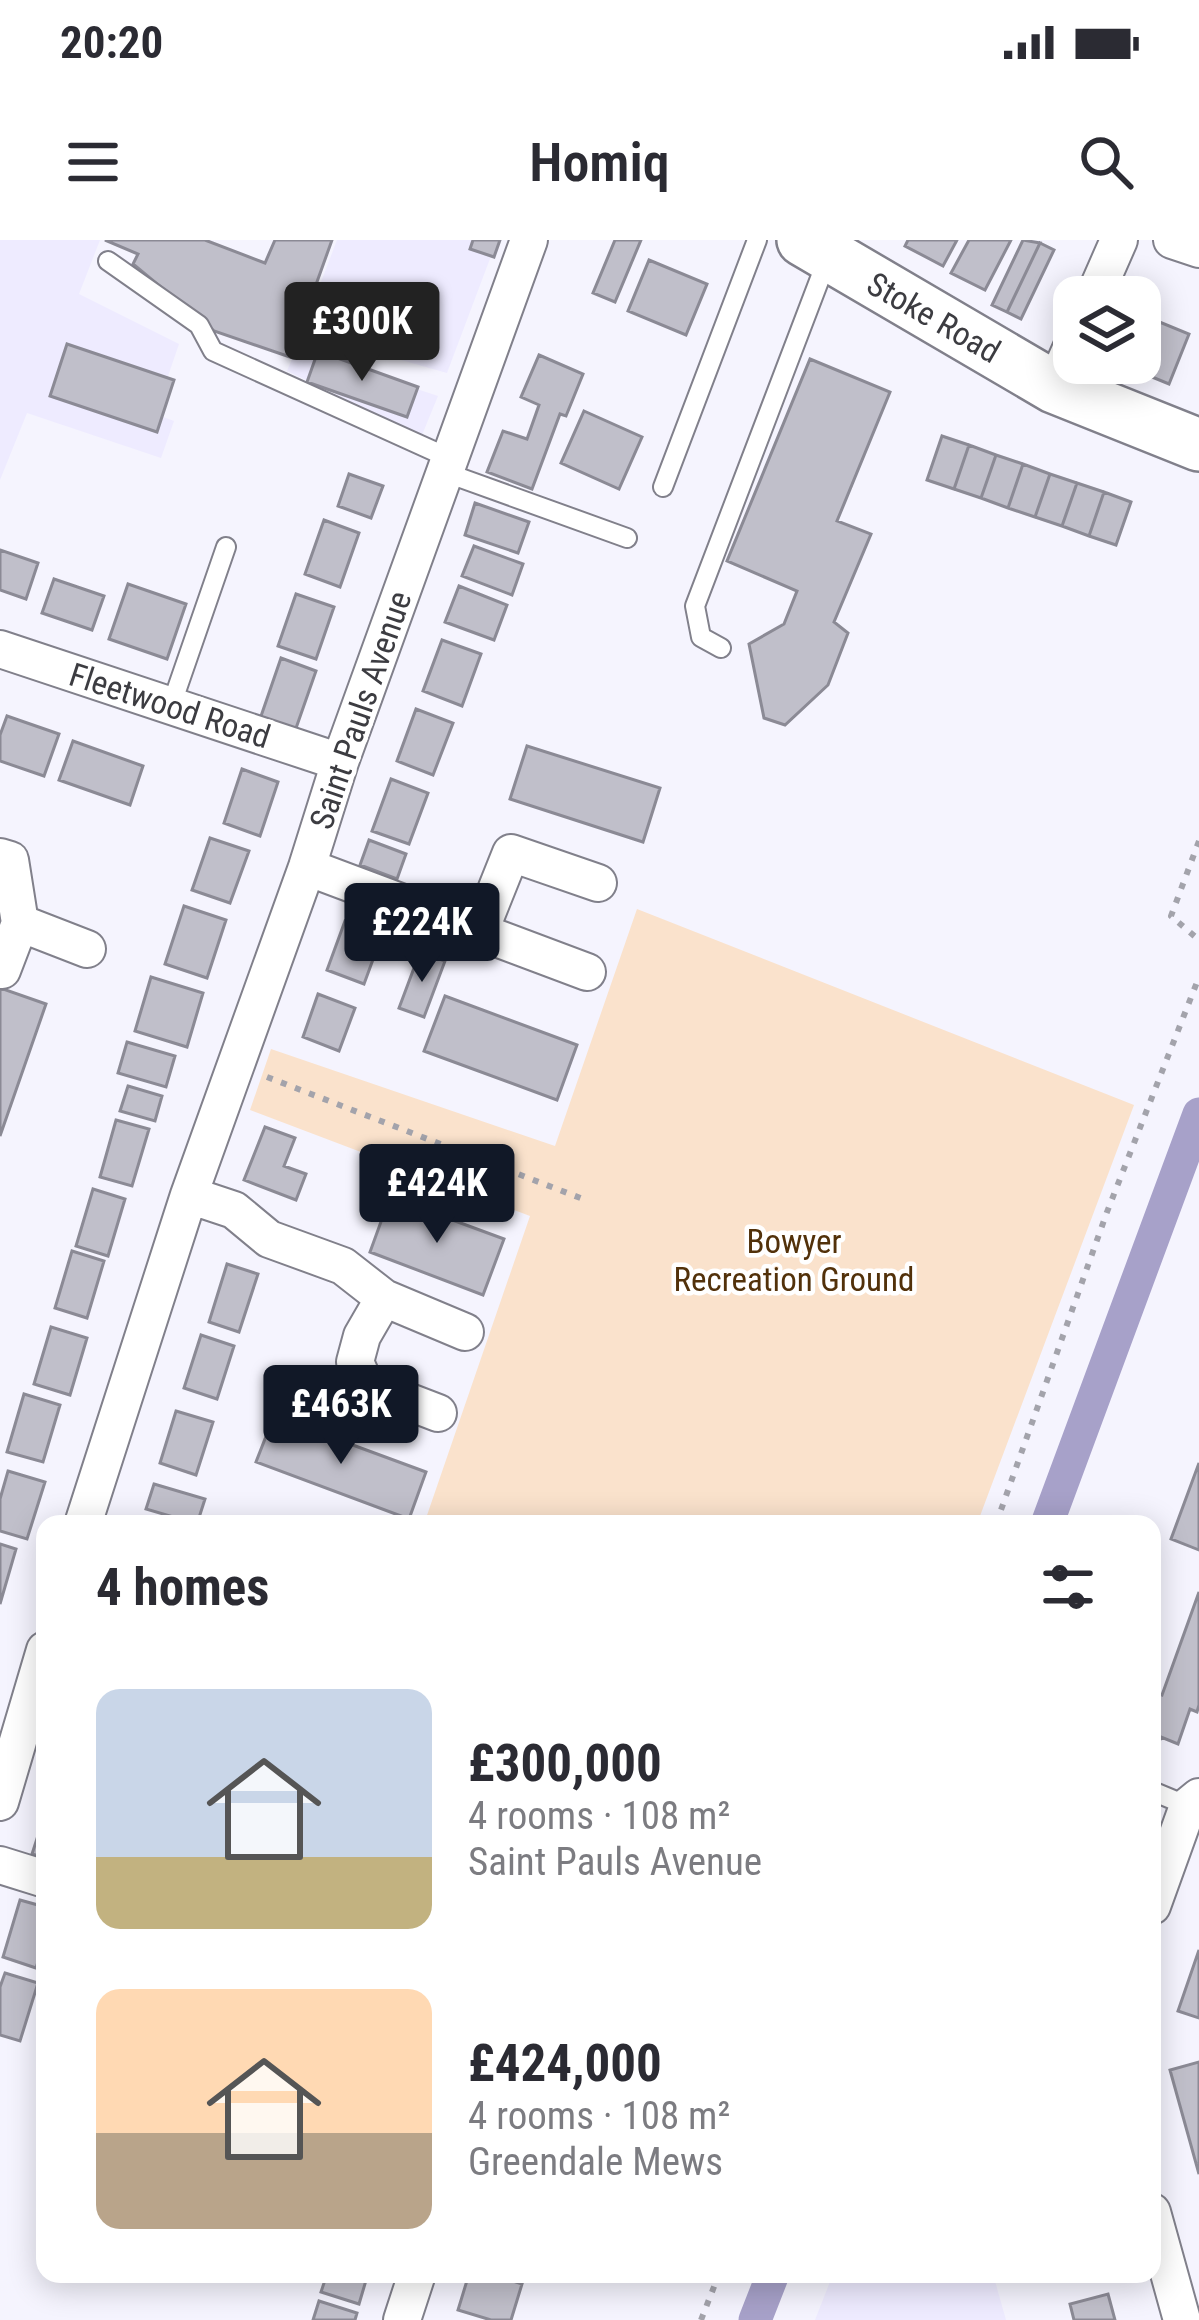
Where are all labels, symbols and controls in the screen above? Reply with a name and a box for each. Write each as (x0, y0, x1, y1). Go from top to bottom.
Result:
text: 20:20 (60, 16, 163, 69)
icon: menu (60, 129, 126, 195)
icon: search (1073, 129, 1139, 195)
text: Homiq (529, 131, 670, 194)
street label: Stoke Road (860, 264, 1007, 371)
map controls (1053, 276, 1161, 384)
button: layers (1053, 276, 1161, 384)
pin: £300K (278, 282, 446, 384)
text: £300K (311, 298, 413, 344)
street label: Saint Pauls Avenue (302, 586, 419, 834)
street label: Fleetwood Road (64, 655, 275, 756)
pin: £224K (338, 883, 506, 985)
text: £224K (371, 899, 473, 945)
pin: £424K (353, 1144, 521, 1246)
text: £424K (386, 1160, 488, 1206)
park label: Bowyer Recreation Ground (674, 1222, 914, 1299)
pin: £463K (257, 1365, 425, 1467)
text: £463K (290, 1381, 392, 1427)
icon: filters (1035, 1554, 1101, 1620)
text: 4 homes (96, 1558, 269, 1617)
text: £300,000 (468, 1734, 662, 1793)
icon: home (192, 1737, 336, 1881)
text: 4 rooms · 108 m² (468, 1793, 730, 1839)
text: Saint Pauls Avenue (468, 1839, 762, 1885)
text: £424,000 (468, 2034, 662, 2093)
icon: home (192, 2037, 336, 2181)
text: 4 rooms · 108 m² (468, 2093, 730, 2139)
text: Greendale Mews (468, 2139, 723, 2185)

